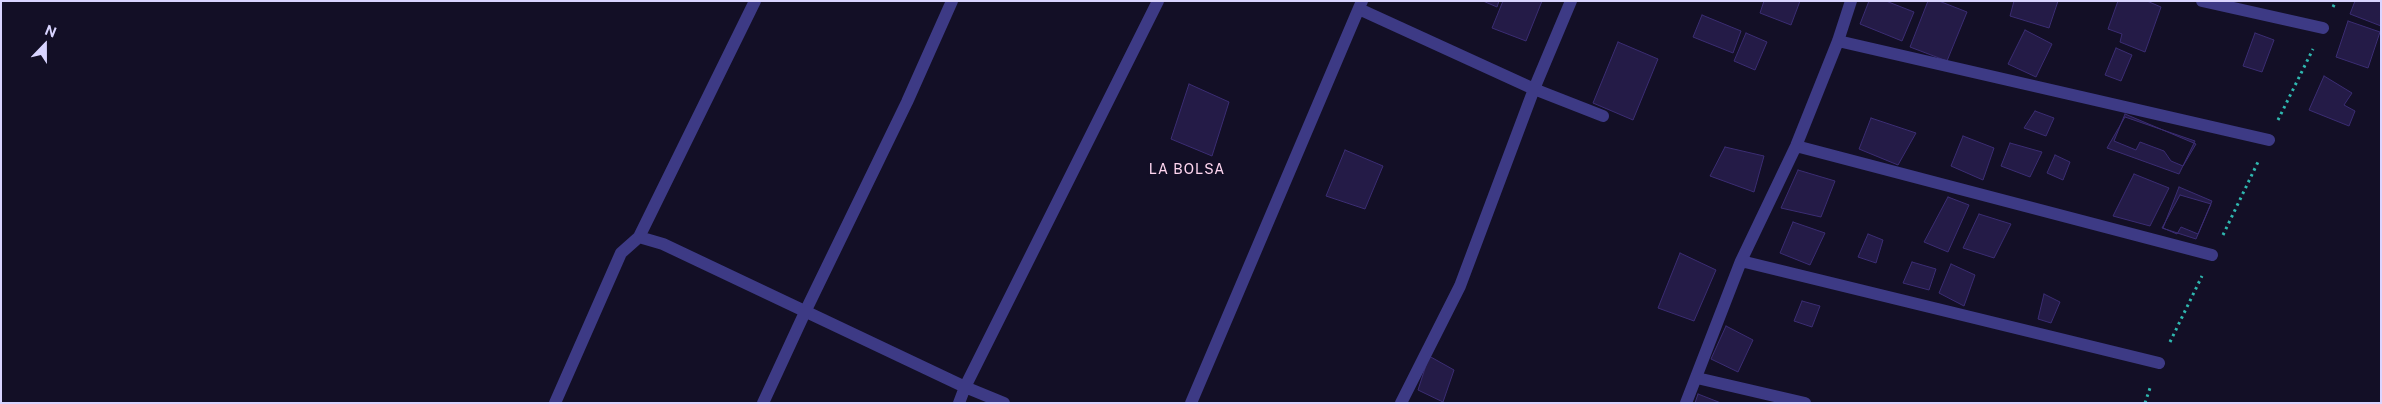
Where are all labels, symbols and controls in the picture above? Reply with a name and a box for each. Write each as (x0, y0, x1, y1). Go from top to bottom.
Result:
north arrow (20, 20, 70, 70)
text: N (43, 22, 59, 41)
district label: LA BOLSA (1148, 162, 1226, 178)

